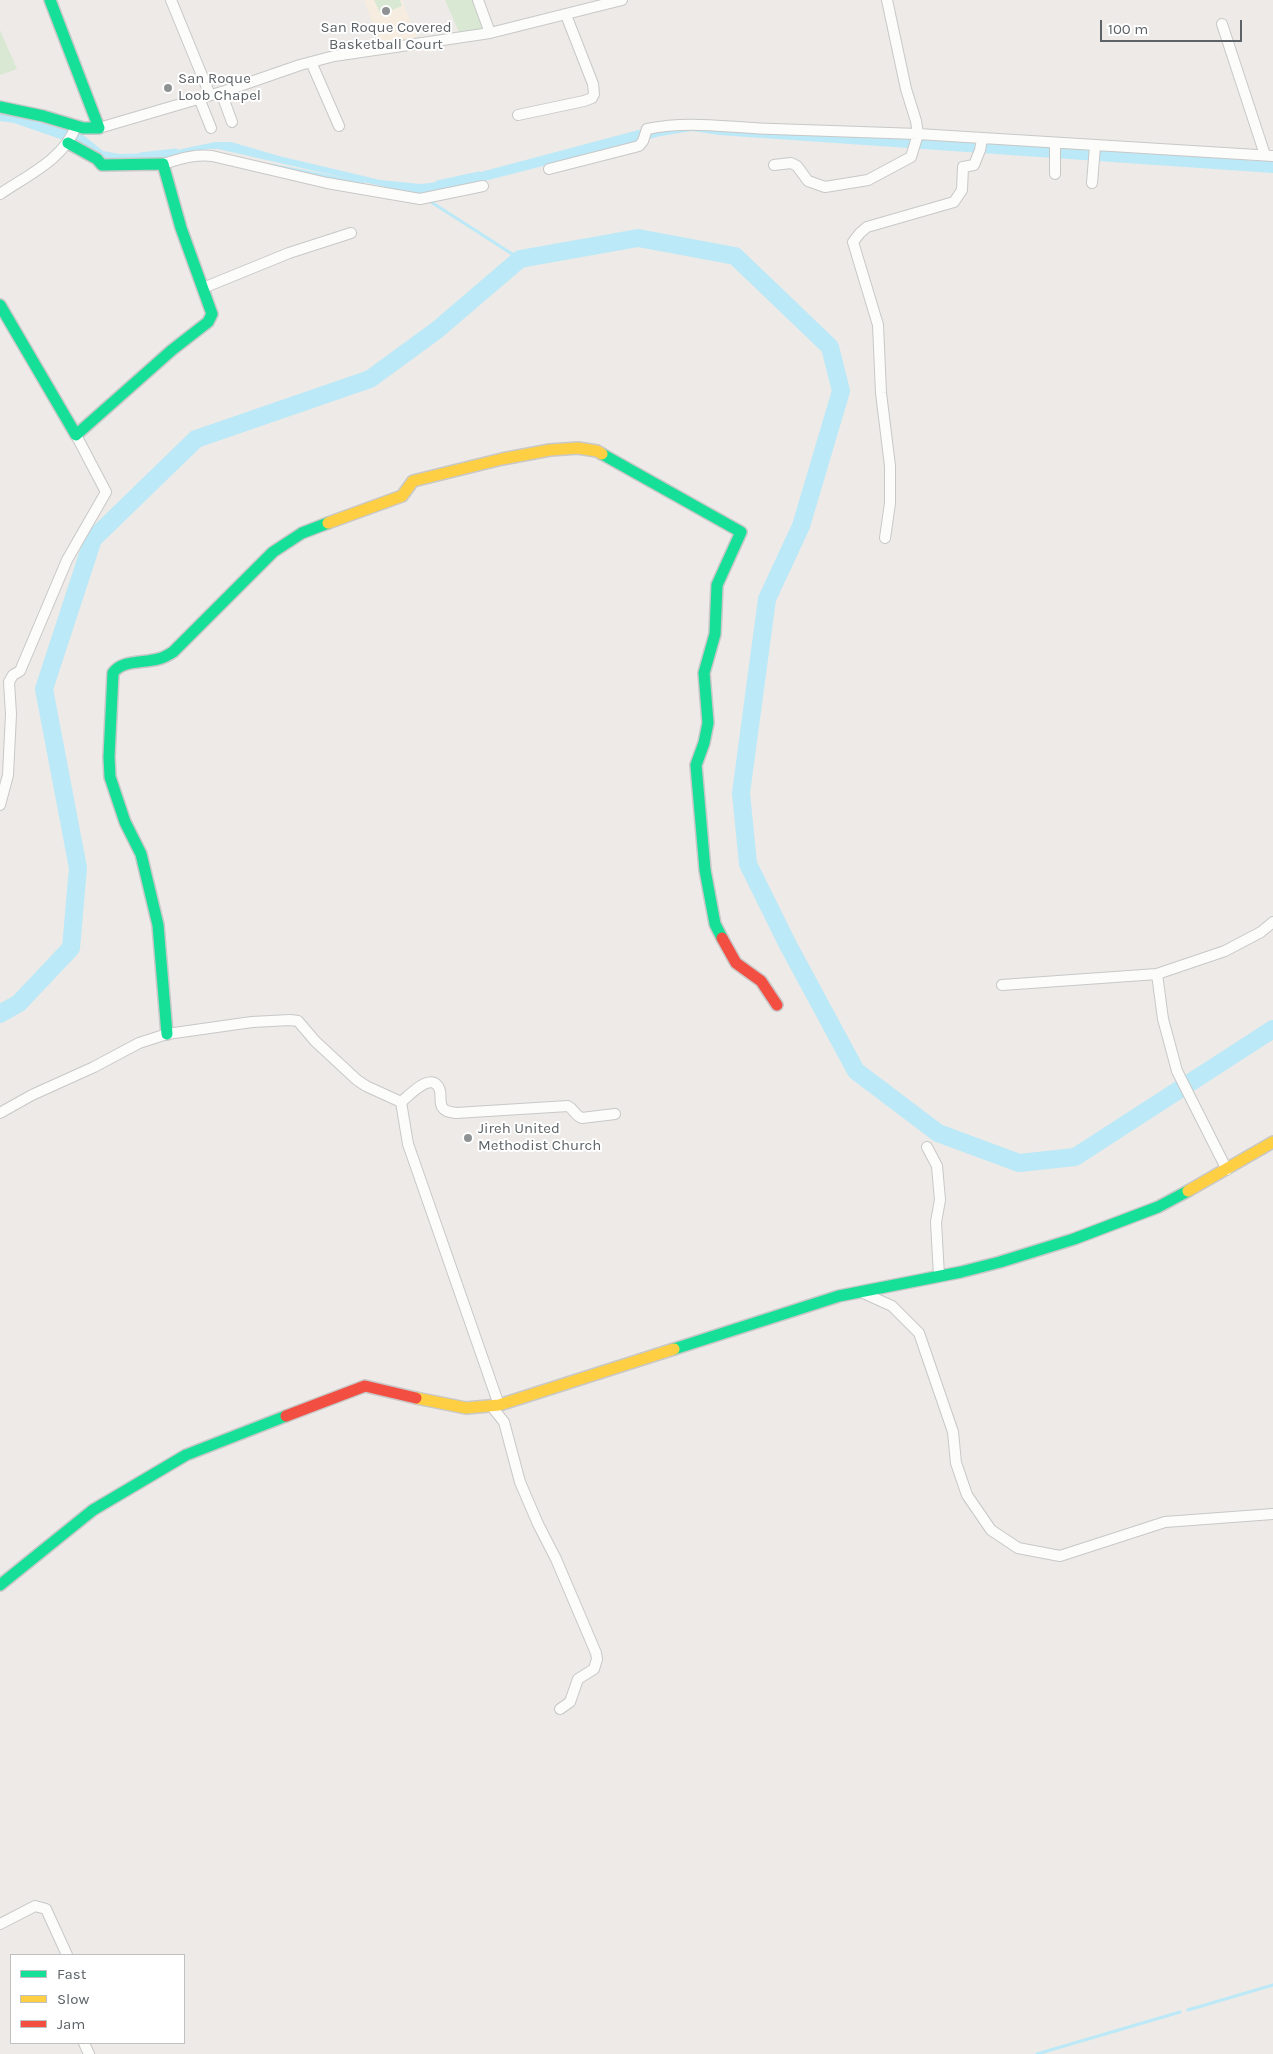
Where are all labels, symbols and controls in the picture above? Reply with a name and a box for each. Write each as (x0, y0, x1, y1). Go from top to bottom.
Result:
marker: San Roque Covered Basketball Court (380, 5, 392, 17)
scale bar (1103, 10, 1246, 42)
place label: San Roque Covered Basketball Court (320, 19, 452, 54)
text: 100 m (1108, 20, 1148, 38)
place label: San Roque Loob Chapel (178, 70, 261, 105)
marker: San Roque Loob Chapel (162, 82, 174, 94)
place label: Jireh United Methodist Church (478, 1120, 601, 1155)
marker: Jireh United Methodist Church (462, 1132, 474, 1144)
legend (10, 1954, 185, 2044)
text: Fast (57, 1965, 86, 1983)
text: Slow (57, 1990, 89, 2008)
text: Jam (57, 2015, 85, 2033)

